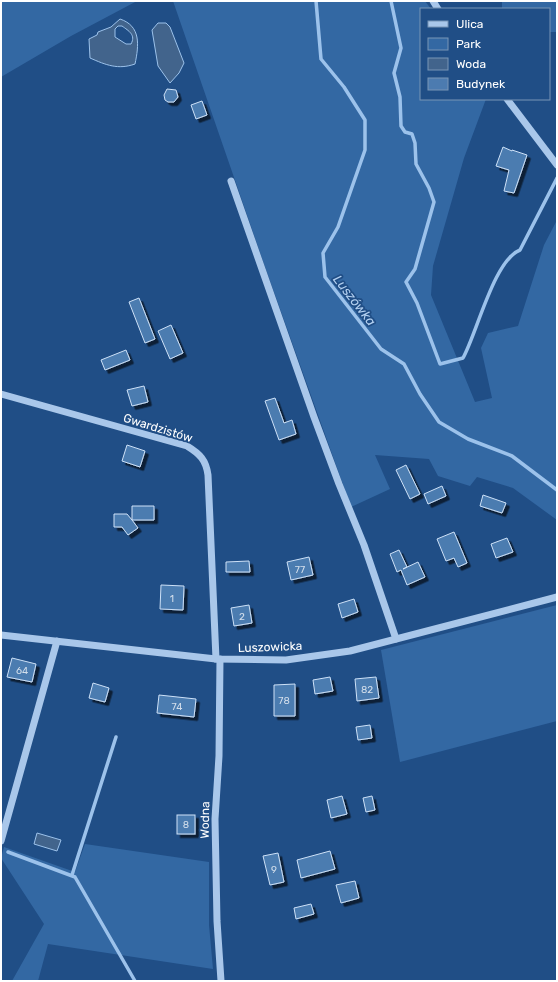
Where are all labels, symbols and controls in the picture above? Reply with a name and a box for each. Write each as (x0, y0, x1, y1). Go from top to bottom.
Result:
legend (420, 8, 550, 100)
text: Ulica (456, 17, 483, 31)
text: Park (456, 37, 482, 51)
text: Woda (456, 57, 486, 71)
text: Budynek (456, 77, 506, 91)
water label: Luszówka (330, 272, 379, 329)
street label: Gwardzistów (122, 411, 195, 445)
house number: 77 (295, 564, 305, 576)
house number: 1 (170, 593, 174, 605)
house number: 2 (239, 611, 245, 623)
street label: Luszowicka (238, 639, 302, 655)
house number: 64 (16, 665, 28, 677)
house number: 82 (361, 684, 373, 696)
house number: 78 (278, 695, 290, 707)
house number: 74 (172, 701, 183, 713)
street label: Wodna (198, 801, 212, 839)
house number: 8 (183, 819, 189, 831)
house number: 9 (271, 864, 277, 876)

